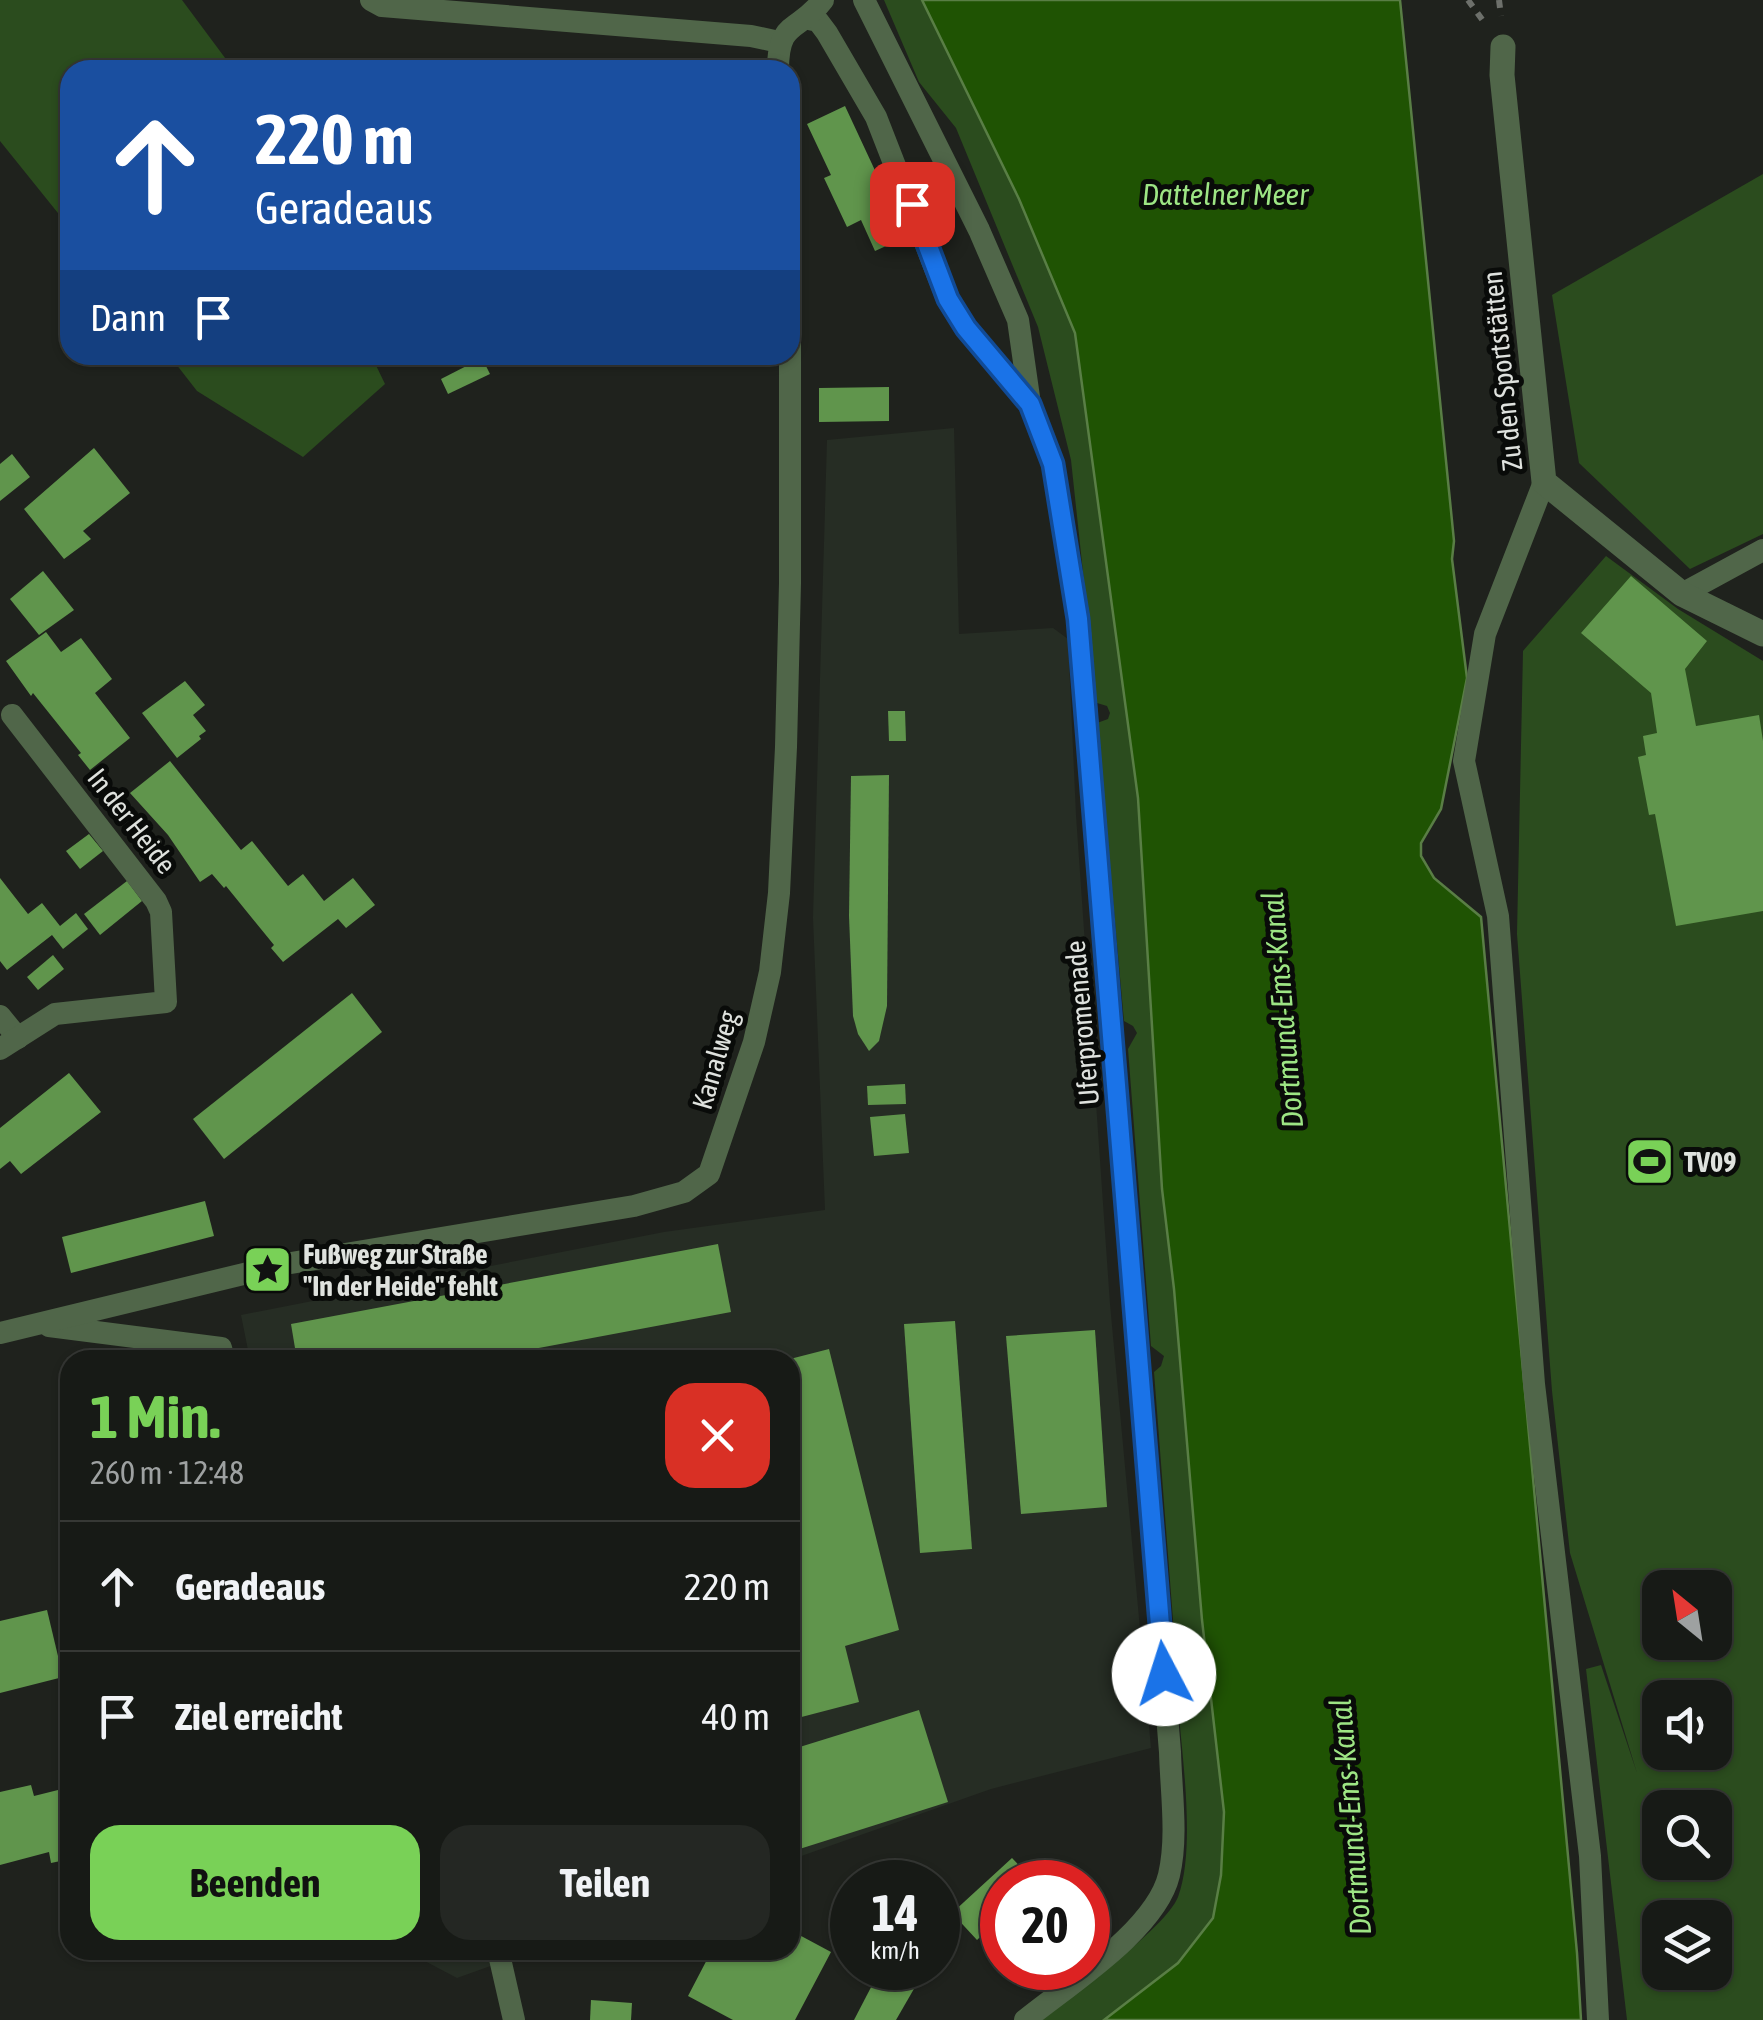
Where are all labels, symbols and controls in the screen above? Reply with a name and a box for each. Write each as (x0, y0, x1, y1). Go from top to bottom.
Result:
text: 220 m (255, 99, 414, 179)
icon: ahead (90, 100, 220, 230)
pin (870, 162, 955, 247)
icon: arrive (885, 177, 940, 232)
water label: Dattelner Meer (1142, 177, 1309, 211)
text: Geradeaus (255, 182, 433, 234)
street label: Zu den Sportstätten (1476, 270, 1528, 472)
icon: arrive (186, 290, 241, 345)
text: Dann (90, 296, 166, 339)
street label: In der Heide (81, 762, 183, 880)
water label: Dortmund-Ems-Kanal (1255, 890, 1309, 1130)
street label: Uferpromenade (1059, 939, 1105, 1107)
street label: Kanalweg (686, 1007, 744, 1113)
sports icon: TV09 (1623, 1136, 1675, 1188)
place label: TV09 (1684, 1146, 1736, 1178)
place label: Fußweg zur Straße "In der Heide" fehlt (303, 1238, 498, 1302)
place icon: Fußweg zur Straße "In der Heide" fehlt (242, 1244, 294, 1296)
text: 1 Min. (90, 1382, 220, 1451)
button: close (665, 1383, 770, 1488)
text: 260 m · 12:48 (90, 1454, 244, 1491)
icon: ahead (90, 1559, 145, 1614)
text: Geradeaus (175, 1565, 325, 1608)
text: 220 m (684, 1565, 770, 1608)
north arrow (1642, 1570, 1732, 1660)
map controls (1642, 1570, 1732, 1990)
position arrow (1112, 1622, 1216, 1726)
button: sound (1642, 1680, 1732, 1770)
icon: arrive (90, 1689, 145, 1744)
text: Ziel erreicht (175, 1695, 342, 1738)
text: 40 m (702, 1695, 770, 1738)
water label: Dortmund-Ems-Kanal (1323, 1697, 1377, 1937)
button: search (1642, 1790, 1732, 1880)
button: Beenden (90, 1825, 420, 1940)
button: Teilen (440, 1825, 770, 1940)
speed limit sign: 20 (980, 1860, 1110, 1990)
text: 14 (871, 1884, 918, 1942)
button: layers (1642, 1900, 1732, 1990)
text: km/h (870, 1936, 920, 1964)

